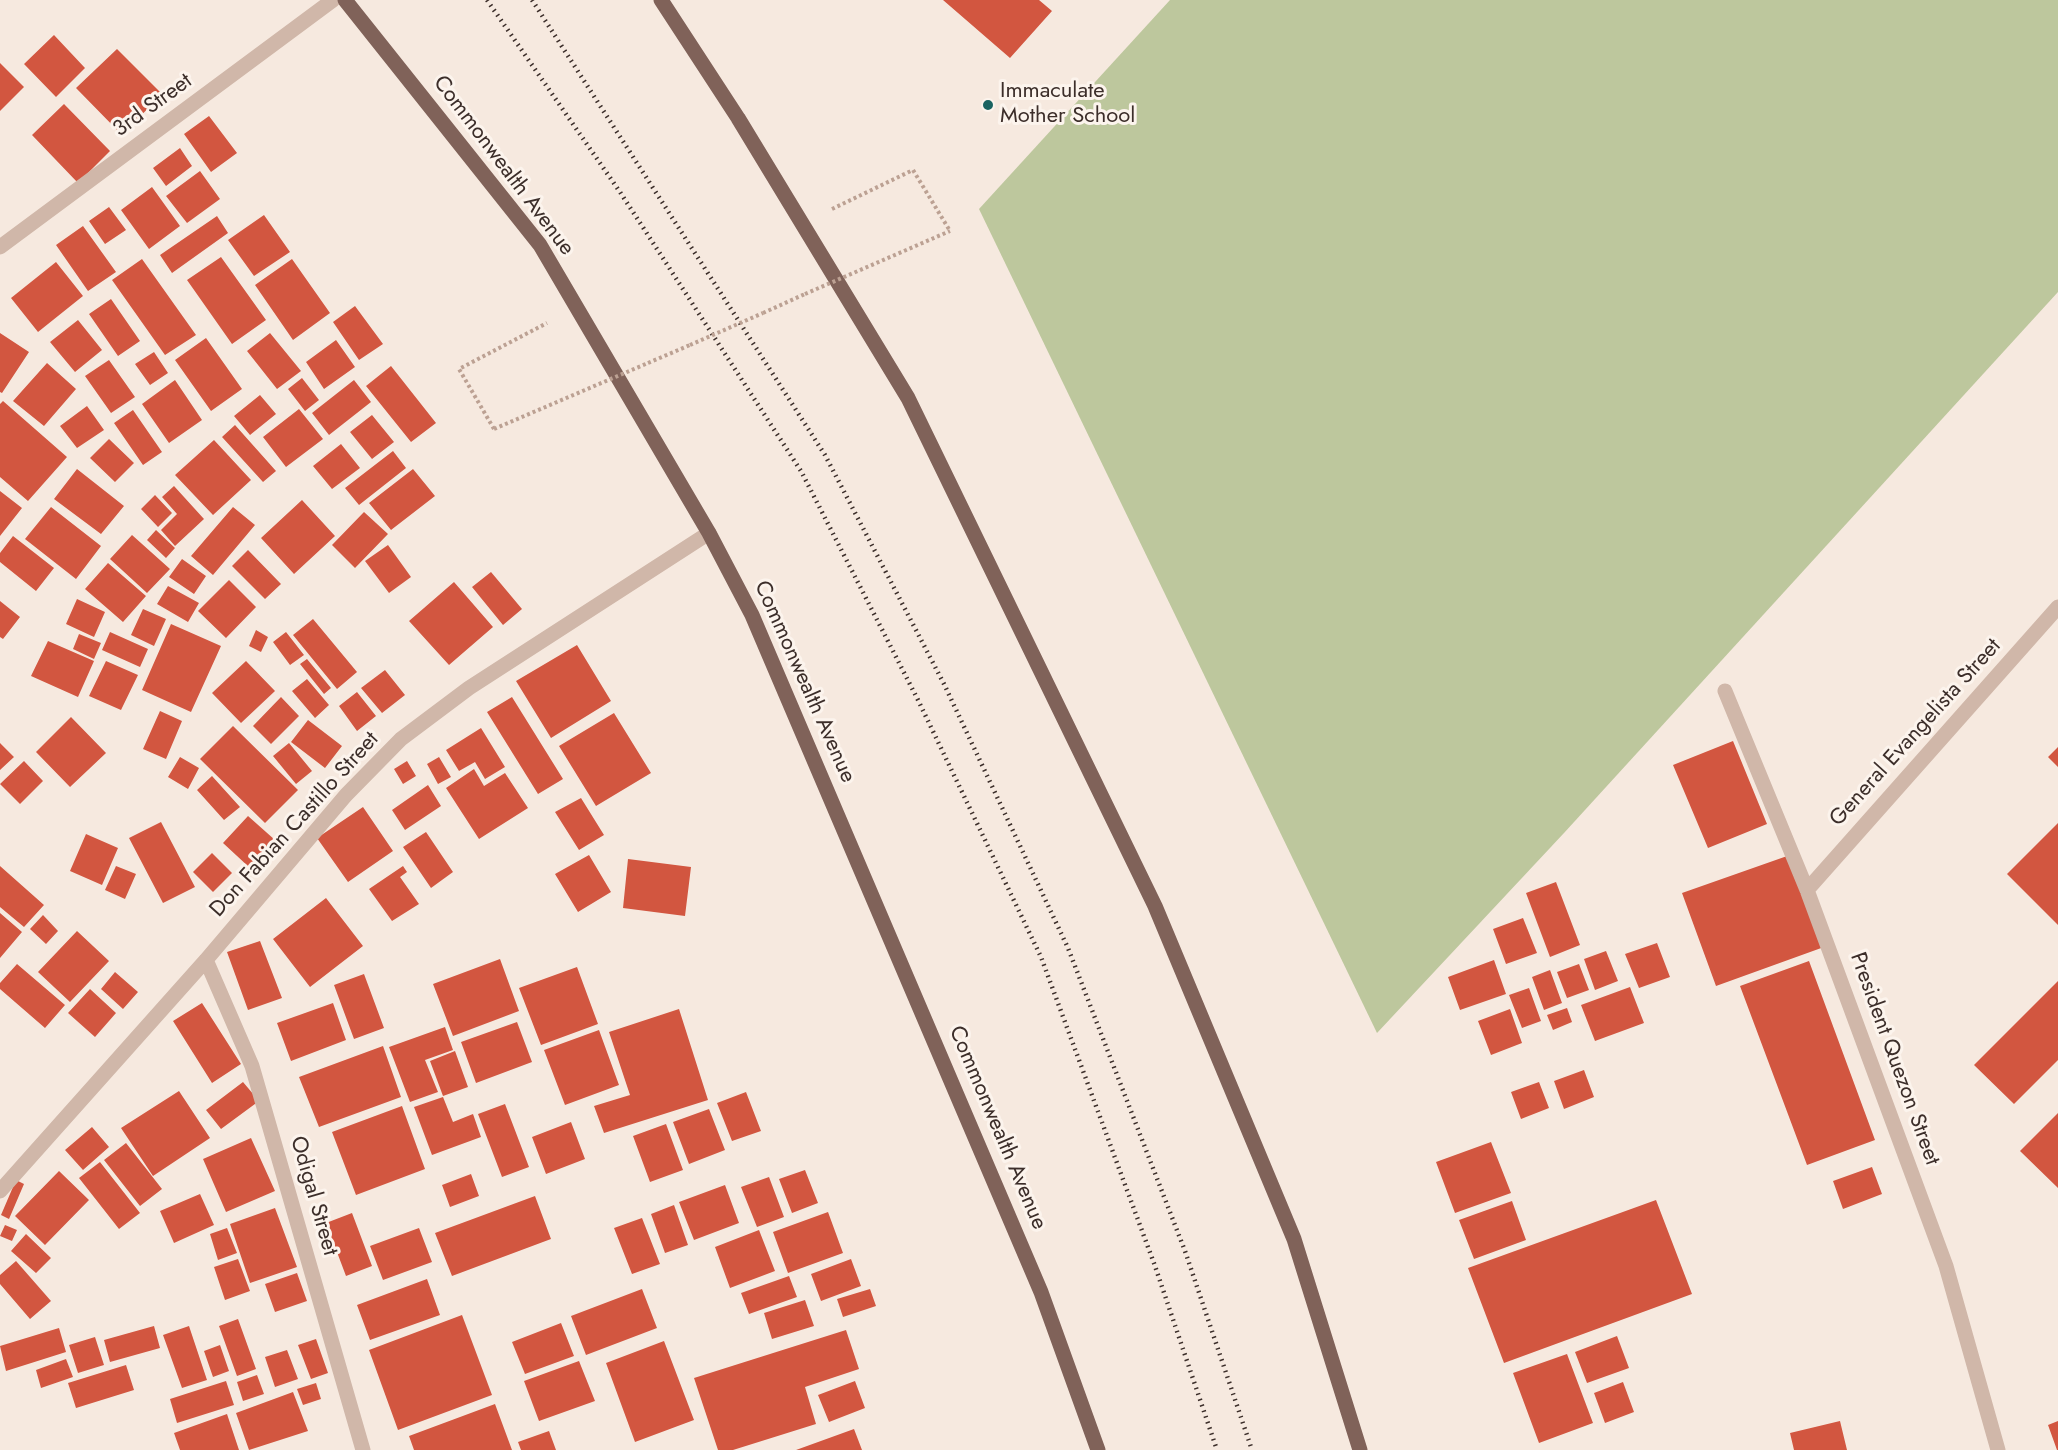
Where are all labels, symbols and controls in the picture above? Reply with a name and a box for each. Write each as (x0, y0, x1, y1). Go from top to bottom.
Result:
street label: 3rd Street (108, 69, 198, 143)
street label: Commonwealth Avenue (427, 71, 579, 261)
place label: Immaculate Mother School (1000, 79, 1135, 130)
marker: Immaculate Mother School (981, 98, 995, 112)
street label: Commonwealth Avenue (748, 577, 860, 787)
street label: General Evangelista Street (1825, 634, 2007, 832)
street label: Don Fabian Castillo Street (205, 727, 385, 923)
street label: President Quezon Street (1843, 949, 1945, 1169)
street label: Commonwealth Avenue (942, 1022, 1052, 1234)
street label: Odigal Street (283, 1133, 343, 1259)

